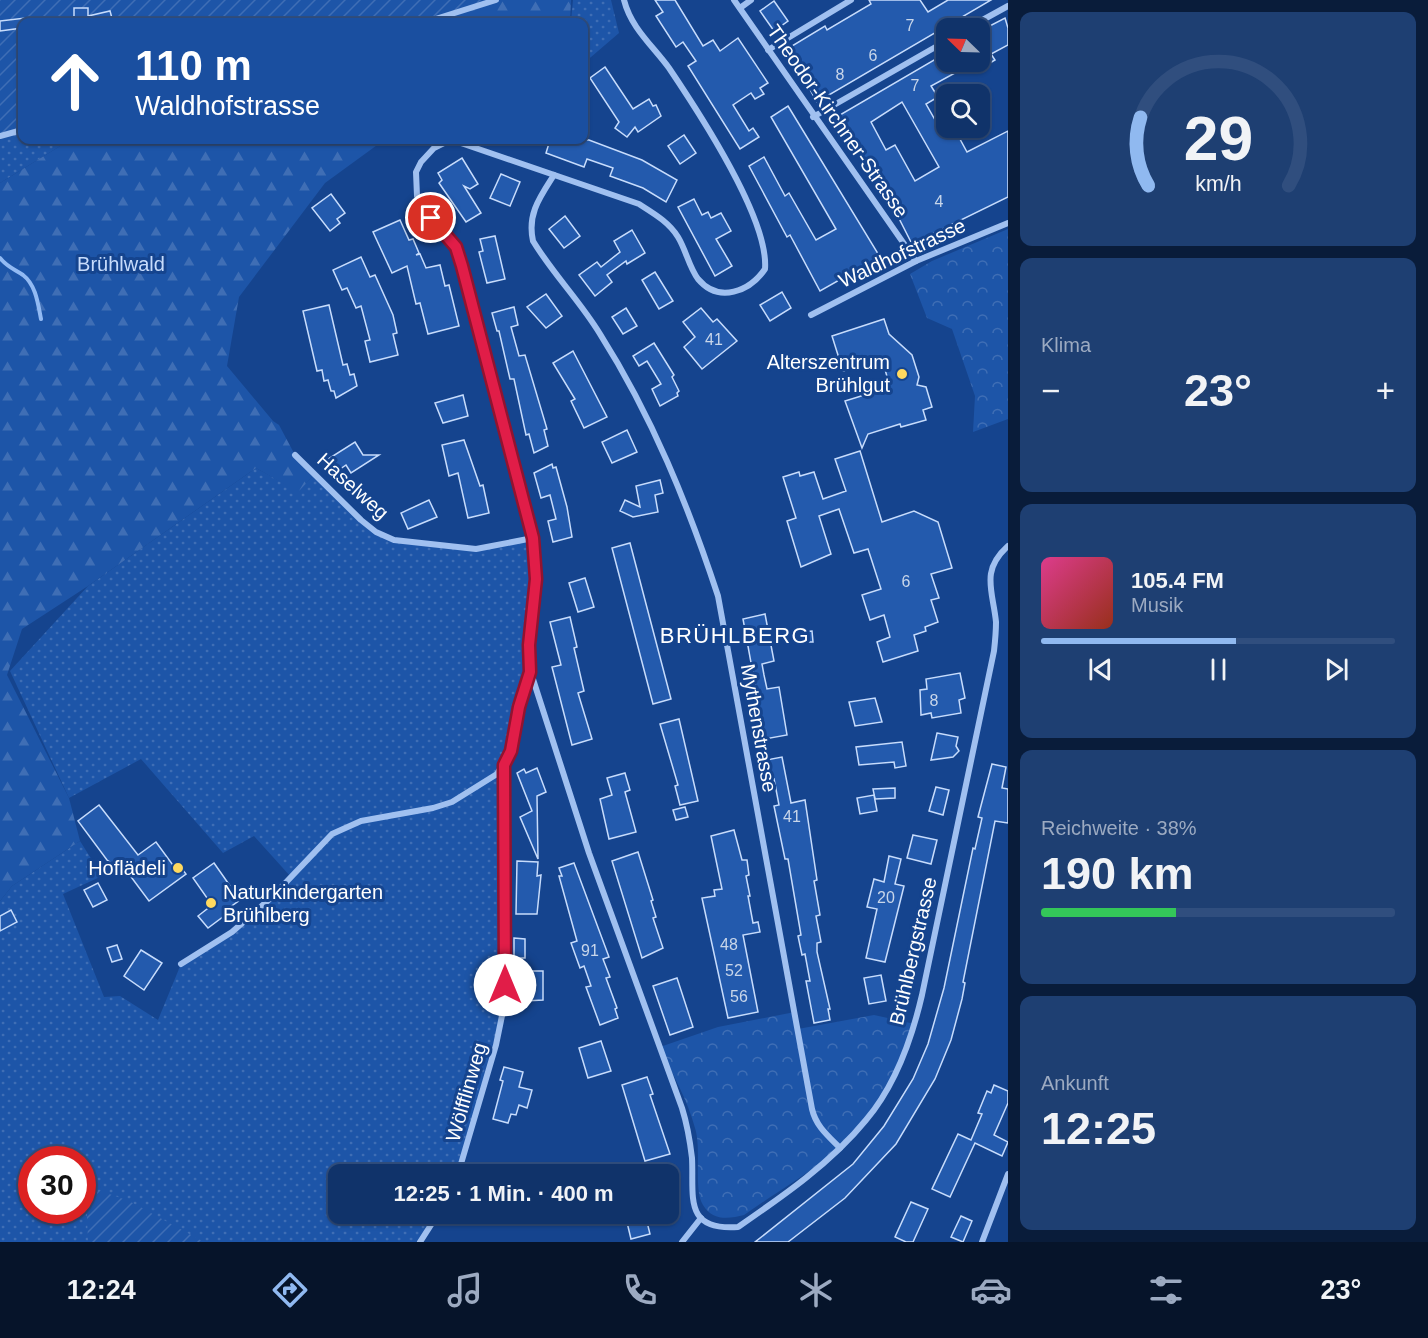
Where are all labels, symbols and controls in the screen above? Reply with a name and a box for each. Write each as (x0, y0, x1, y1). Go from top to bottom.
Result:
house number: 7 (906, 17, 915, 34)
north arrow (936, 18, 990, 72)
map controls (936, 18, 990, 138)
street label: Theodor-Kirchner-Strasse (763, 20, 913, 222)
icon: ahead (36, 42, 114, 120)
text: 110 m (135, 42, 252, 89)
house number: 6 (869, 47, 878, 64)
house number: 8 (836, 66, 845, 83)
house number: 7 (911, 77, 920, 94)
button: search (936, 84, 990, 138)
text: Waldhofstrasse (135, 91, 320, 121)
text: 29 (1183, 104, 1253, 173)
text: km/h (1195, 172, 1241, 196)
pin (405, 192, 456, 243)
house number: 4 (935, 193, 944, 210)
icon: arrive (414, 201, 447, 234)
street label: Waldhofstrasse (835, 214, 969, 292)
park label: Brühlwald (77, 253, 165, 275)
house number: 41 (705, 331, 723, 348)
text: Klima (1041, 334, 1091, 356)
place label: Alterszentrum Brühlgut (767, 351, 890, 396)
text: 23° (1184, 365, 1252, 416)
marker: Alterszentrum Brühlgut (895, 367, 909, 381)
text: − (1041, 372, 1060, 409)
text: + (1376, 372, 1395, 409)
street label: Haselweg (313, 448, 393, 524)
text: 105.4 FM (1131, 568, 1224, 593)
house number: 6 (902, 573, 911, 590)
text: Musik (1131, 594, 1183, 616)
district label: BRÜHLBERG (660, 623, 810, 648)
icon: previous (1084, 653, 1117, 686)
icon: pause (1202, 653, 1235, 686)
icon: next (1320, 653, 1353, 686)
street label: Mythenstrasse (737, 662, 781, 794)
house number: 8 (930, 692, 939, 709)
house number: 41 (783, 808, 801, 825)
text: Reichweite · 38% (1041, 817, 1197, 839)
text: 190 km (1041, 848, 1194, 899)
place label: Hoflädeli (88, 857, 166, 879)
marker: Hoflädeli (171, 861, 185, 875)
street label: Brühlbergstrasse (885, 875, 941, 1027)
place label: Naturkindergarten Brühlberg (223, 881, 383, 926)
house number: 20 (877, 889, 895, 906)
marker: Naturkindergarten Brühlberg (204, 896, 218, 910)
house number: 48 (720, 936, 738, 953)
house number: 91 (581, 942, 599, 959)
position arrow (473, 953, 537, 1017)
house number: 52 (725, 962, 743, 979)
house number: 56 (730, 988, 748, 1005)
street label: Wölfflinweg (441, 1040, 491, 1144)
text: Ankunft (1041, 1072, 1109, 1094)
text: 12:25 (1041, 1103, 1156, 1154)
speed limit sign: 30 (18, 1146, 96, 1224)
text: 12:25 · 1 Min. · 400 m (393, 1181, 614, 1206)
icon: directions (269, 1269, 311, 1311)
icon: music (444, 1269, 486, 1311)
icon: phone (619, 1269, 661, 1311)
icon: climate (795, 1269, 837, 1311)
icon: car (970, 1269, 1012, 1311)
icon: filters (1145, 1269, 1187, 1311)
text: 12:24 (67, 1275, 136, 1305)
text: 23° (1320, 1275, 1361, 1305)

